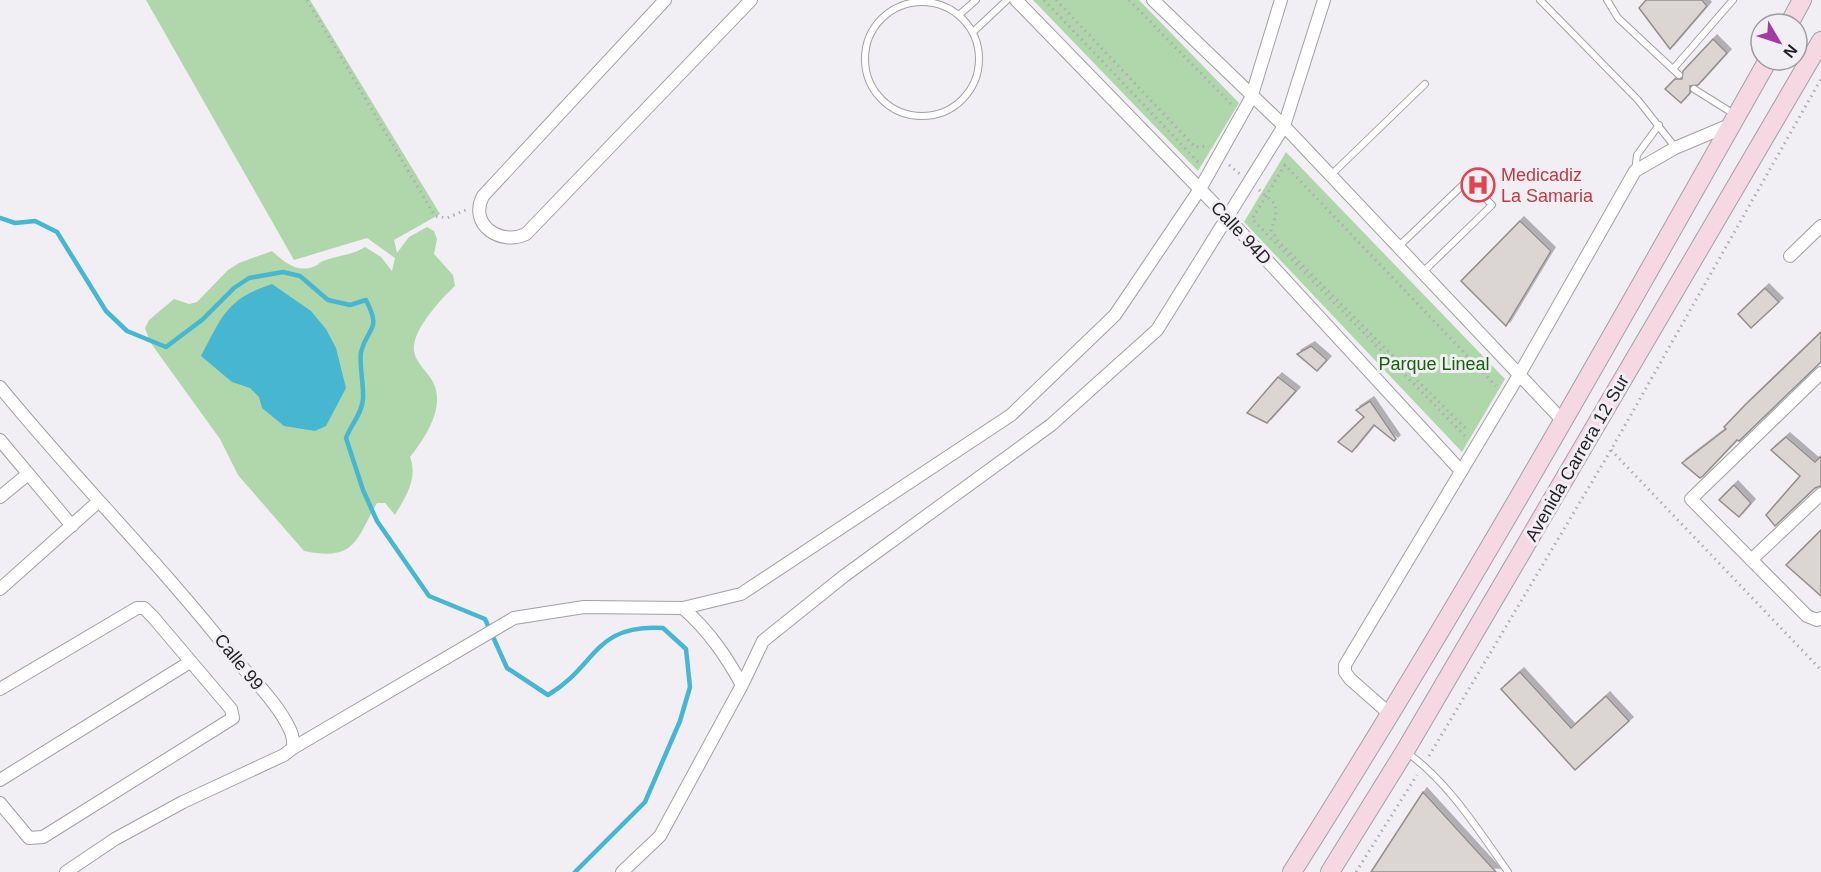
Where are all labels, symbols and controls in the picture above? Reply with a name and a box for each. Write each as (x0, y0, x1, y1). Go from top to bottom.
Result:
north arrow (1749, 12, 1809, 72)
text: N (1780, 41, 1801, 61)
place label: Medicadiz La Samaria (1501, 165, 1594, 206)
hospital icon: Medicadiz La Samaria (1460, 167, 1496, 203)
street label: Calle 94D (1207, 197, 1275, 269)
park label: Parque Lineal (1378, 354, 1490, 374)
street label: Avenida Carrera 12 Sur (1521, 371, 1633, 545)
street label: Calle 99 (210, 630, 268, 694)

